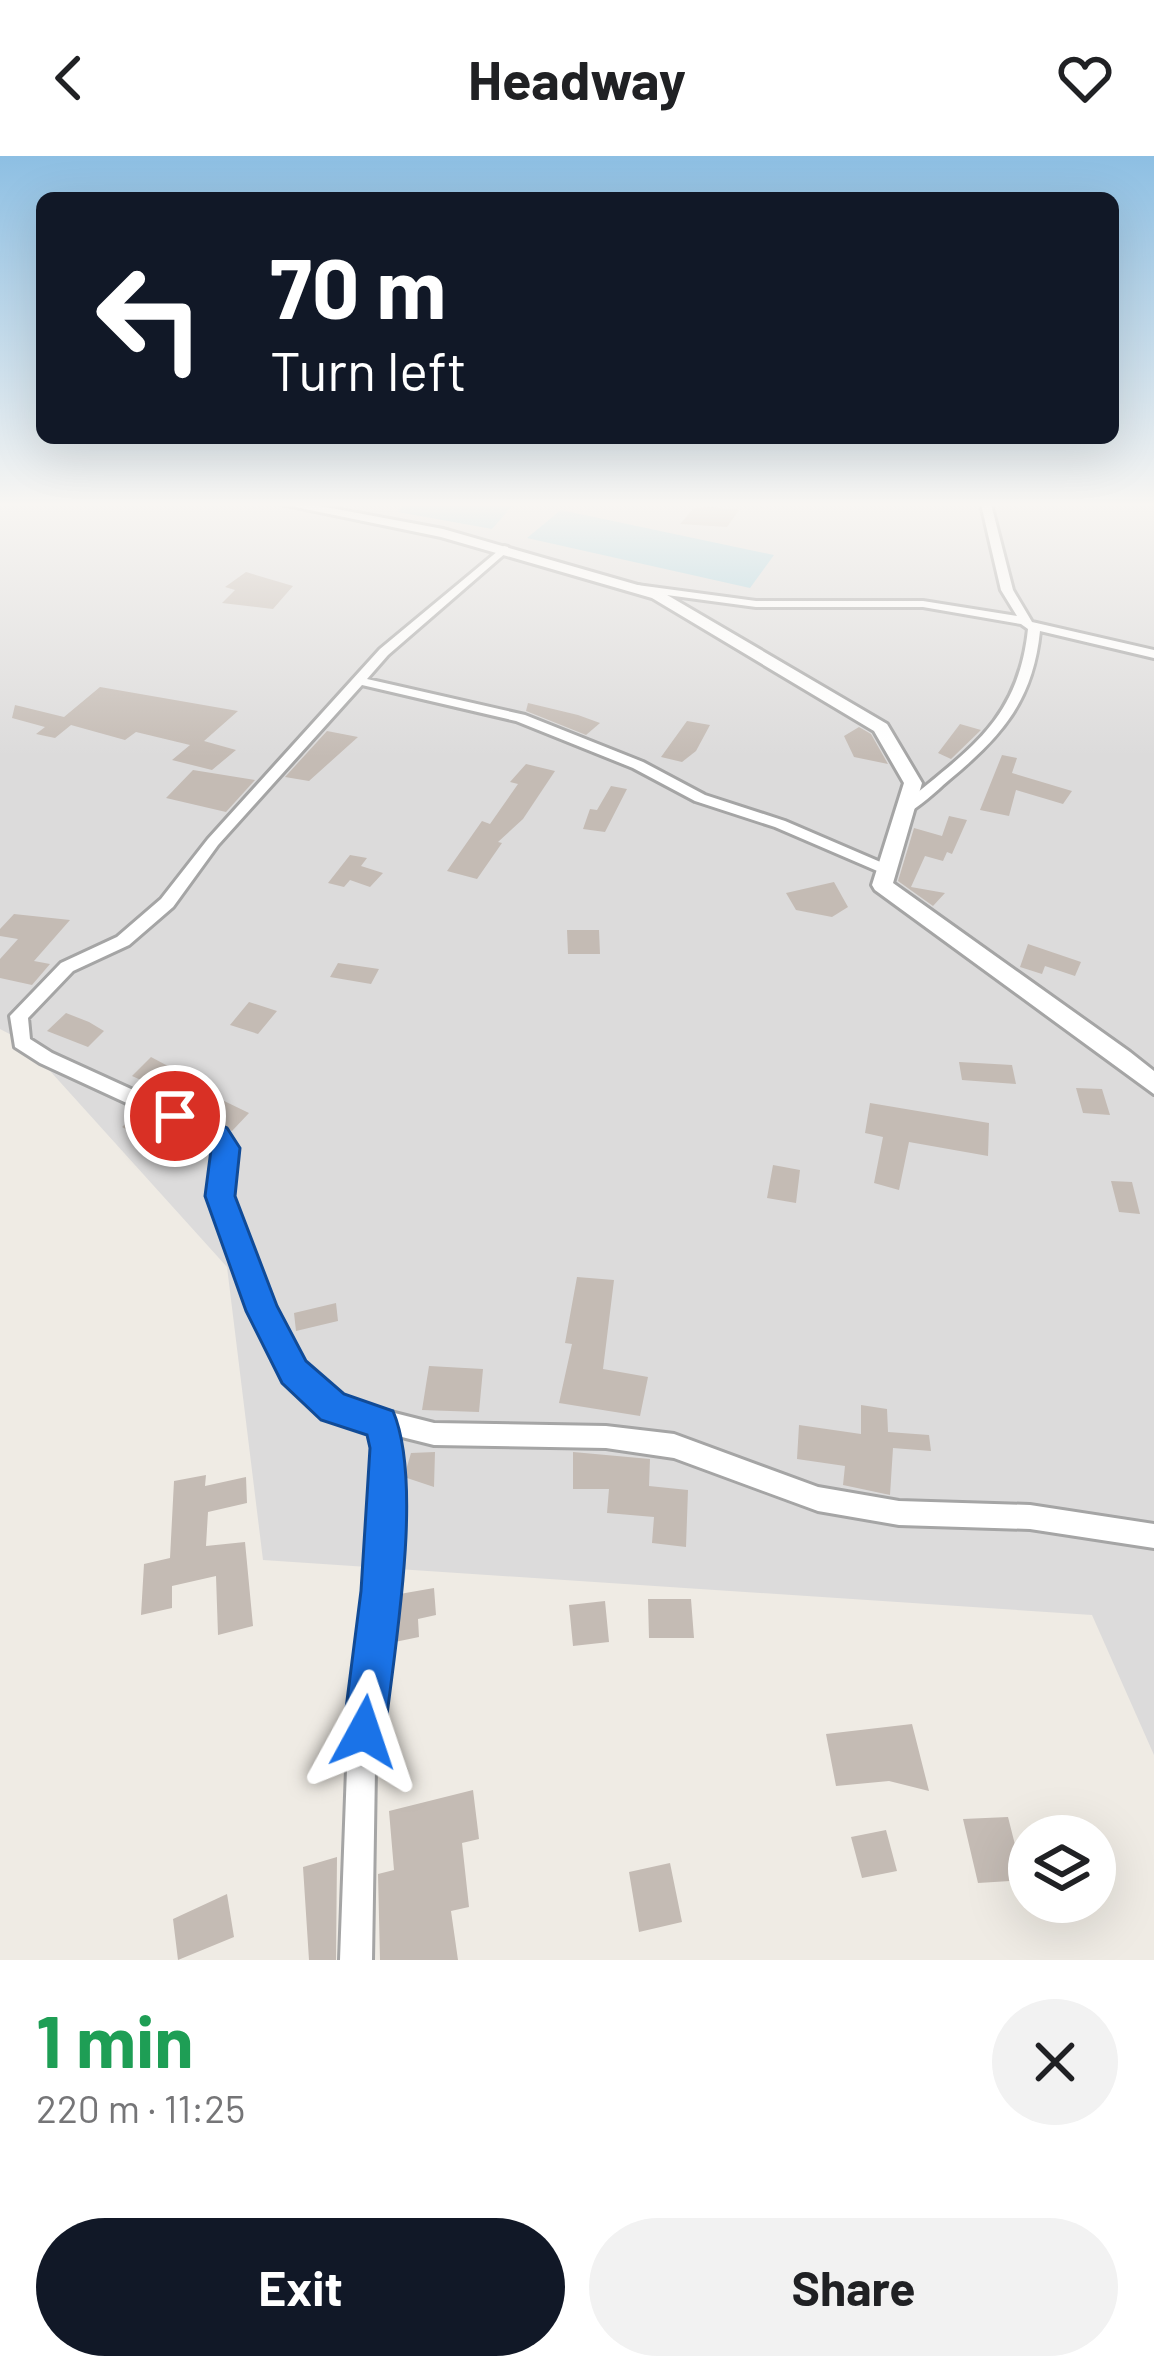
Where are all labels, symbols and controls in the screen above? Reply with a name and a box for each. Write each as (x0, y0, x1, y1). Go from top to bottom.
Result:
icon: back (36, 45, 102, 111)
icon: heart (1052, 45, 1118, 111)
text: Headway (468, 46, 686, 111)
text: 70 m (270, 235, 446, 336)
icon: left (72, 240, 228, 396)
text: Turn left (270, 337, 467, 402)
pin (124, 1065, 226, 1167)
icon: arrive (142, 1083, 208, 1149)
position arrow (301, 1669, 427, 1795)
map controls (1008, 1815, 1116, 1923)
button: layers (1008, 1815, 1116, 1923)
text: 1 min (36, 1996, 194, 2082)
button: close (992, 1999, 1118, 2125)
text: 220 m · 11:25 (36, 2084, 245, 2131)
button: Exit (36, 2218, 565, 2356)
button: Share (589, 2218, 1118, 2356)

